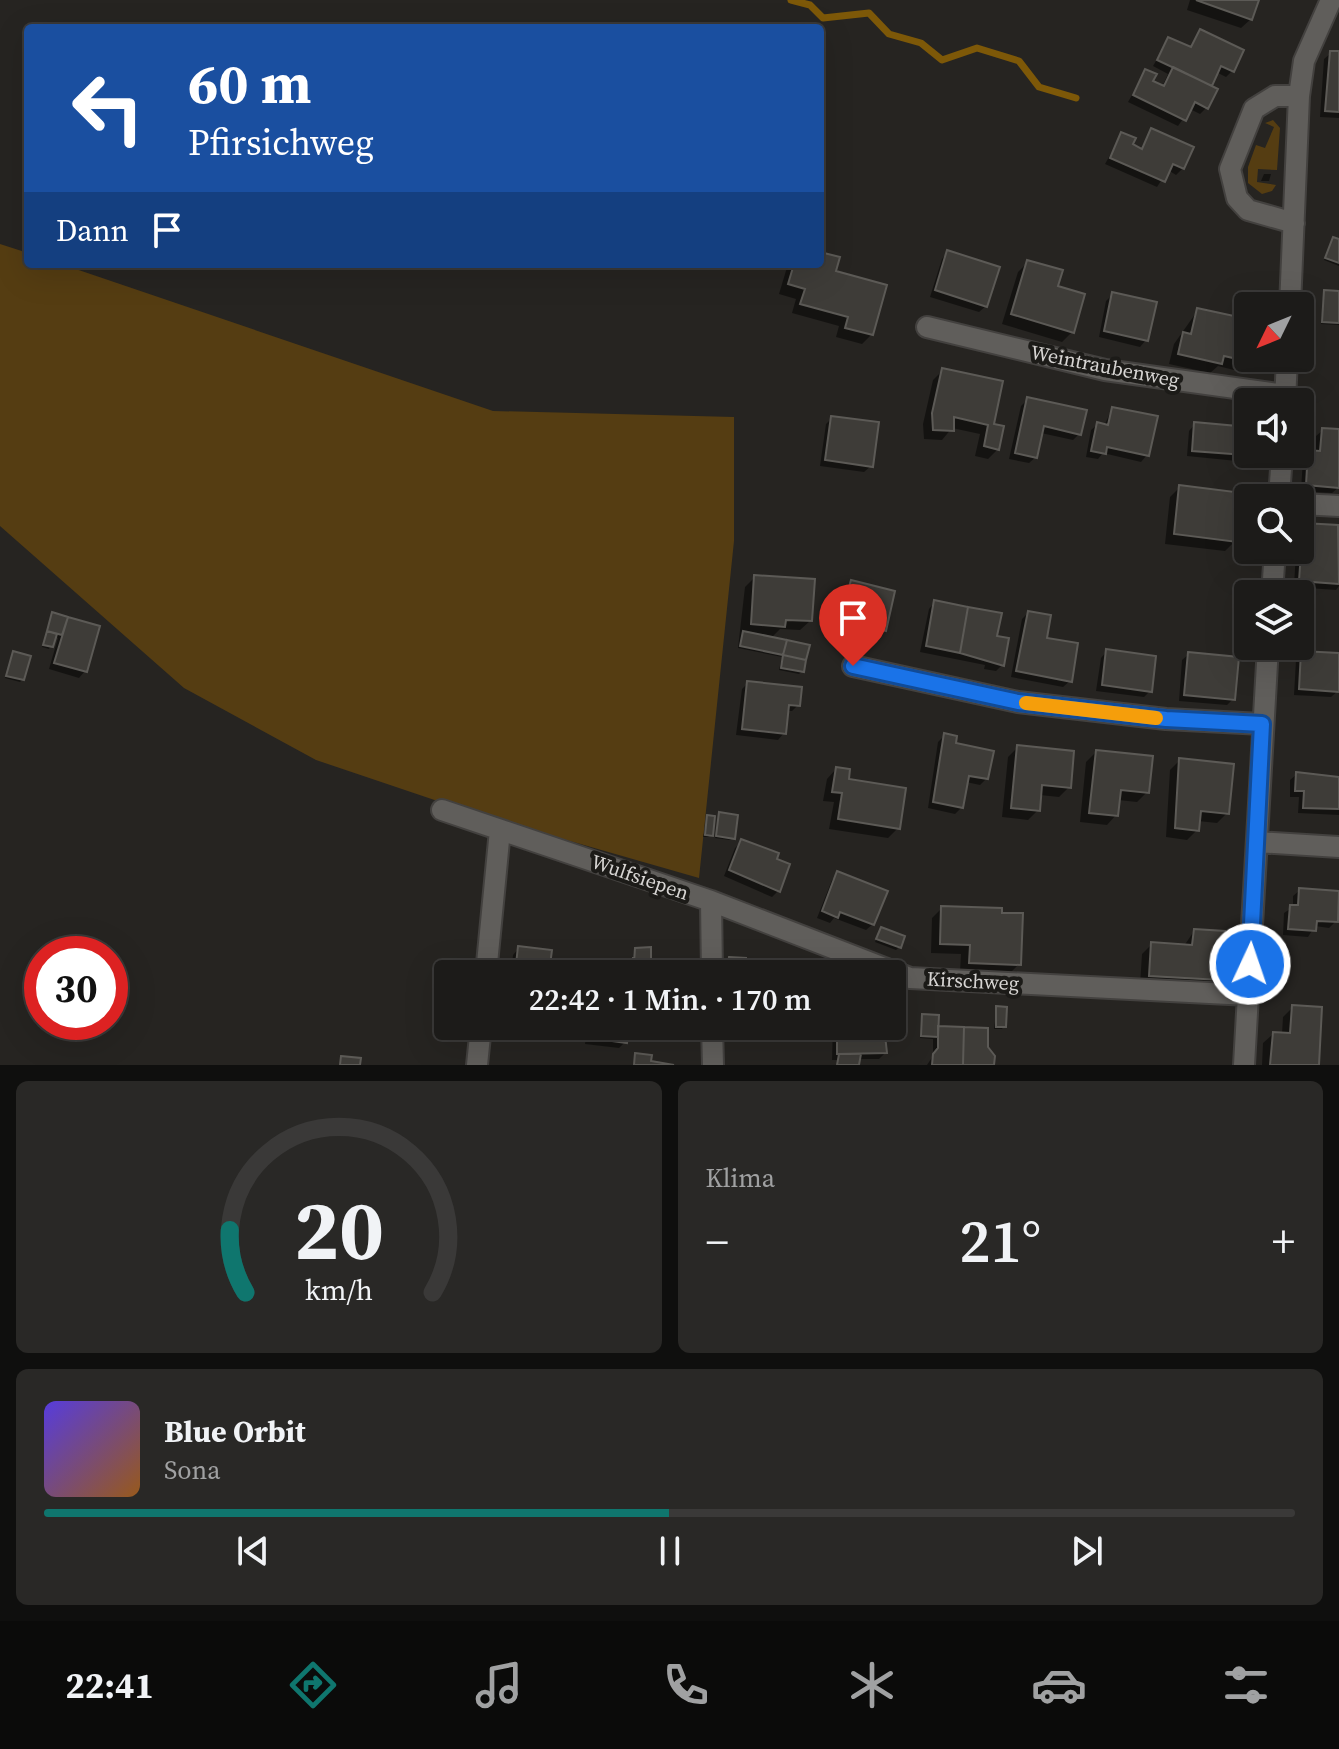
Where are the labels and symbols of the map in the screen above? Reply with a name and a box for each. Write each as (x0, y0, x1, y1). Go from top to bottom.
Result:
north arrow (1234, 292, 1314, 372)
street label: Weintraubenweg (1028, 338, 1182, 394)
pin (819, 584, 887, 666)
street label: Wulfsiepen (587, 847, 693, 907)
position arrow (1208, 922, 1292, 1006)
speed limit sign: 30 (24, 936, 128, 1040)
street label: Kirschweg (926, 965, 1020, 997)

